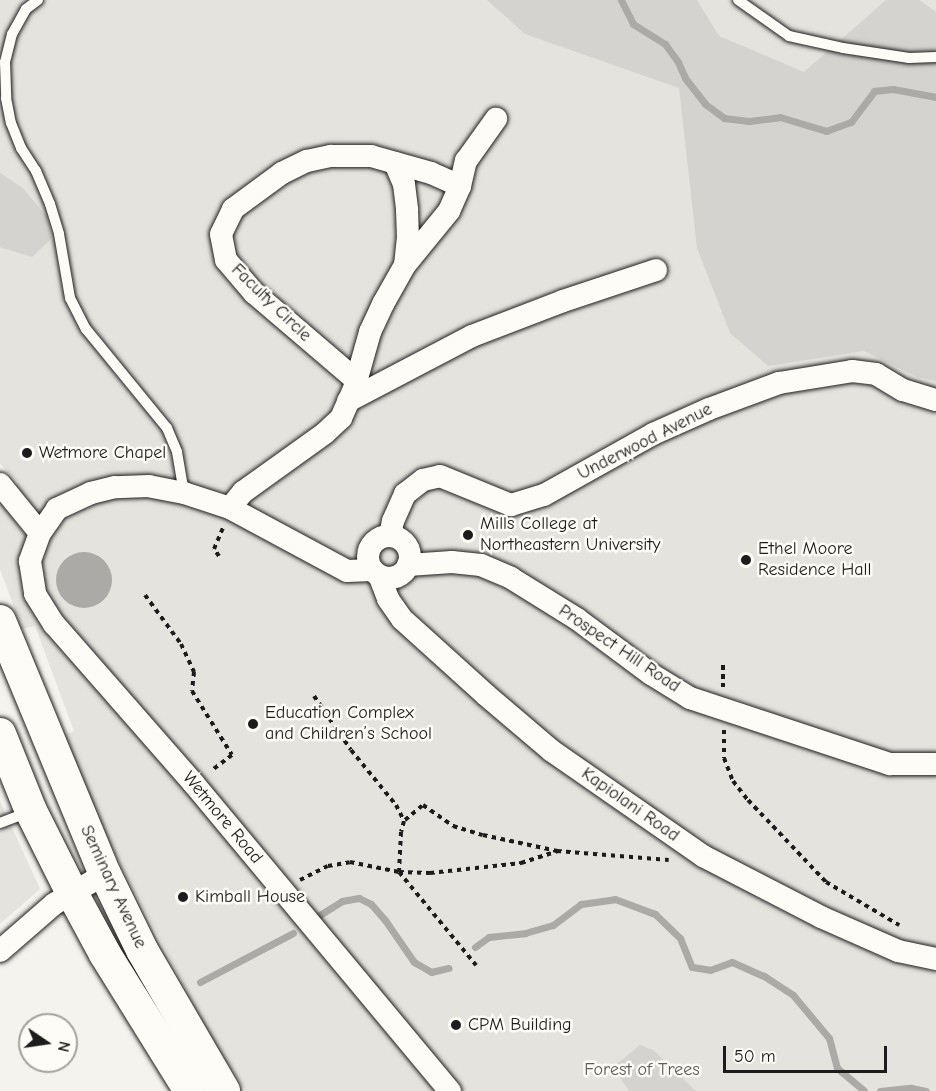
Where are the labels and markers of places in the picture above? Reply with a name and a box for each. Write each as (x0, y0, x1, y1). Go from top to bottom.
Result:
place label: Wetmore Chapel (39, 442, 166, 464)
marker: Wetmore Chapel (20, 446, 34, 460)
place label: Mills College at Northeastern University (480, 514, 660, 556)
marker: Mills College at Northeastern University (461, 528, 475, 542)
place label: Ethel Moore Residence Hall (758, 539, 872, 582)
marker: Ethel Moore Residence Hall (739, 553, 753, 567)
place label: Education Complex and Children’s School (265, 703, 432, 746)
marker: Education Complex and Children’s School (246, 717, 260, 731)
place label: Kimball House (195, 886, 305, 908)
marker: Kimball House (176, 890, 190, 904)
place label: CPM Building (468, 1014, 572, 1036)
marker: CPM Building (449, 1018, 463, 1032)

